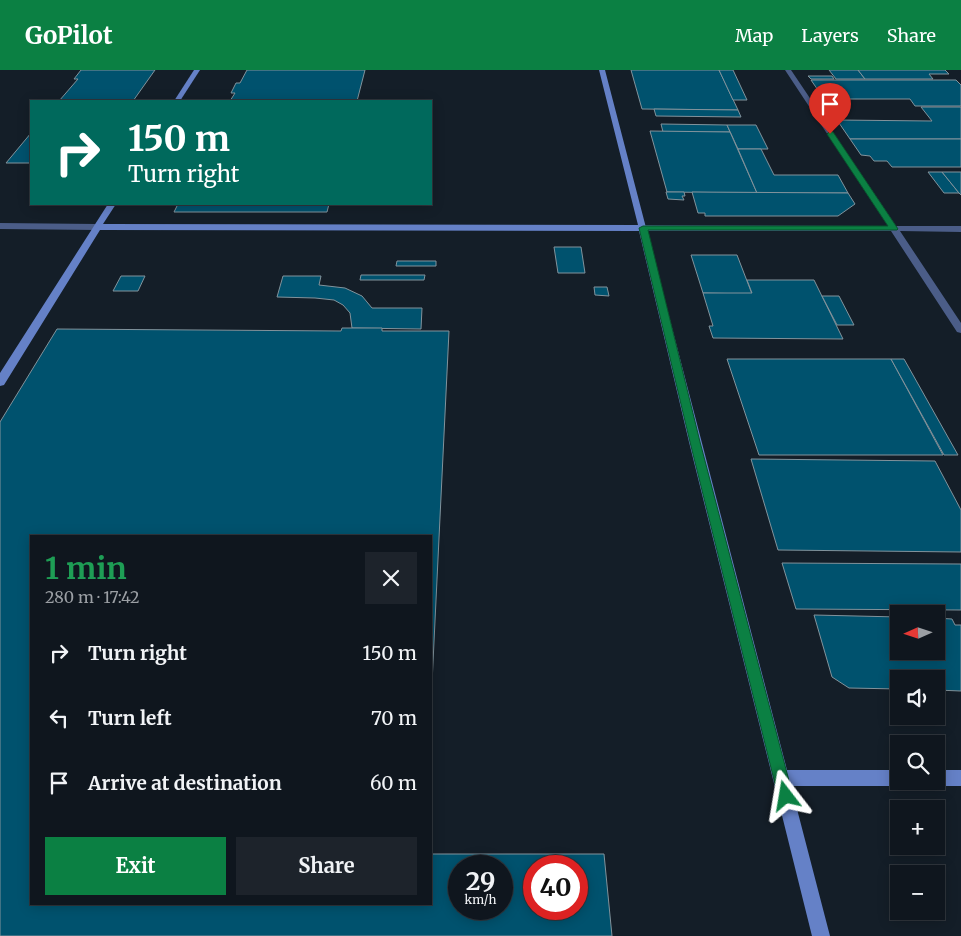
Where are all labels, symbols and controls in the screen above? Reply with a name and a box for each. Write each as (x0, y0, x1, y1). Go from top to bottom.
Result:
text: GoPilot (25, 20, 113, 51)
text: Map (735, 24, 773, 47)
text: Layers (801, 24, 859, 47)
text: Share (887, 24, 936, 47)
pin (809, 83, 851, 134)
icon: arrive (816, 90, 844, 118)
text: 150 m (128, 117, 230, 161)
icon: right (45, 120, 110, 185)
text: Turn right (128, 160, 239, 188)
text: 1 min (45, 549, 127, 587)
button: close (365, 552, 417, 604)
text: 280 m · 17:42 (45, 587, 140, 607)
north arrow (890, 605, 945, 660)
map controls (890, 605, 945, 920)
icon: right (45, 639, 73, 667)
text: Turn right (88, 641, 187, 665)
text: 150 m (363, 641, 417, 665)
button: sound (890, 670, 945, 725)
icon: left (45, 704, 73, 732)
text: Turn left (88, 706, 172, 730)
text: 70 m (371, 706, 417, 730)
button: search (890, 735, 945, 790)
icon: arrive (45, 769, 73, 797)
position arrow (759, 769, 811, 821)
text: Arrive at destination (88, 771, 282, 795)
text: 60 m (370, 771, 417, 795)
button: + (890, 800, 945, 855)
button: Exit (45, 837, 226, 895)
button: Share (236, 837, 417, 895)
speed limit sign: 40 (523, 855, 588, 920)
text: 29 (466, 865, 495, 897)
button: − (890, 865, 945, 920)
text: km/h (465, 892, 496, 907)

